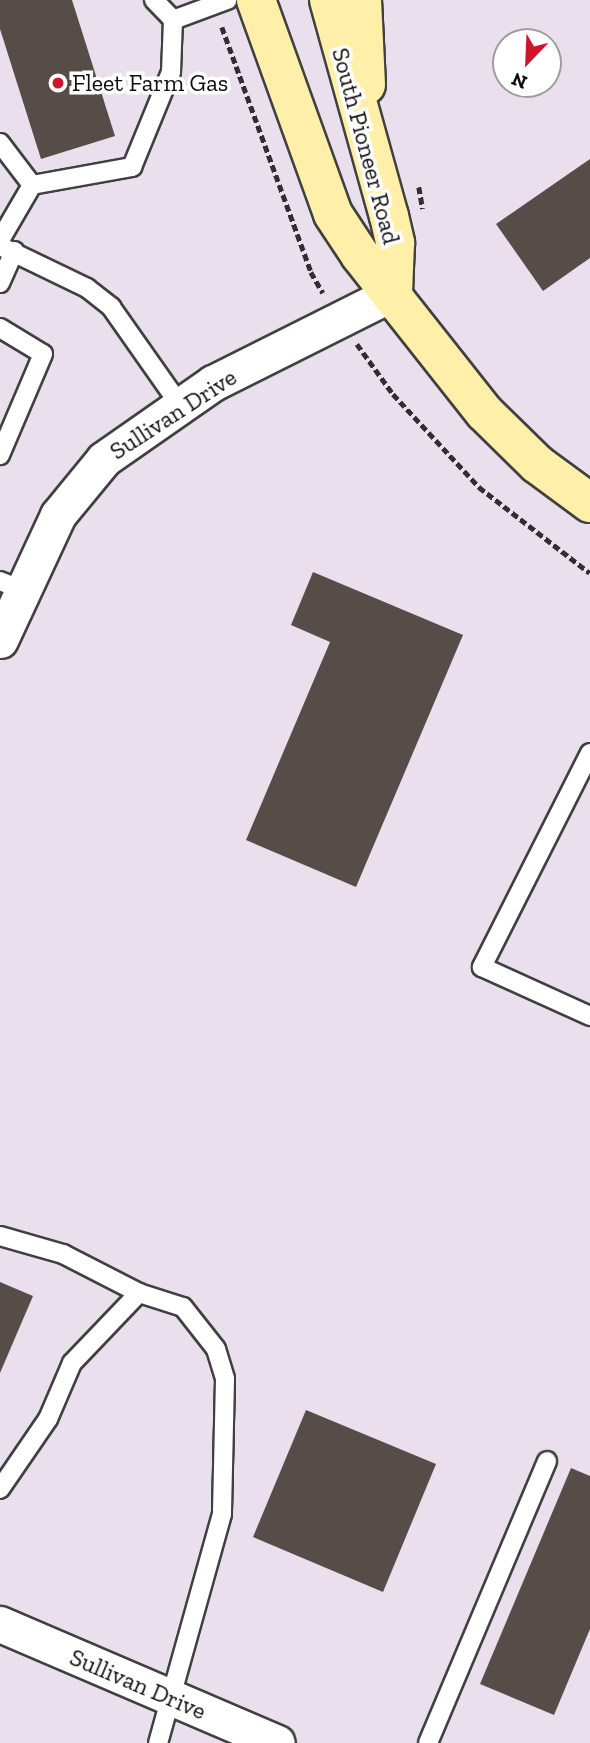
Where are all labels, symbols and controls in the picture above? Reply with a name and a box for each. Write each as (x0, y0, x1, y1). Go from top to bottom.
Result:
north arrow (492, 28, 562, 98)
street label: South Pioneer Road (326, 44, 406, 248)
text: N (508, 68, 531, 94)
place label: Fleet Farm Gas (72, 69, 228, 97)
marker: Fleet Farm Gas (50, 75, 66, 91)
street label: Sullivan Drive (104, 362, 242, 466)
street label: Sullivan Drive (66, 1642, 210, 1726)

